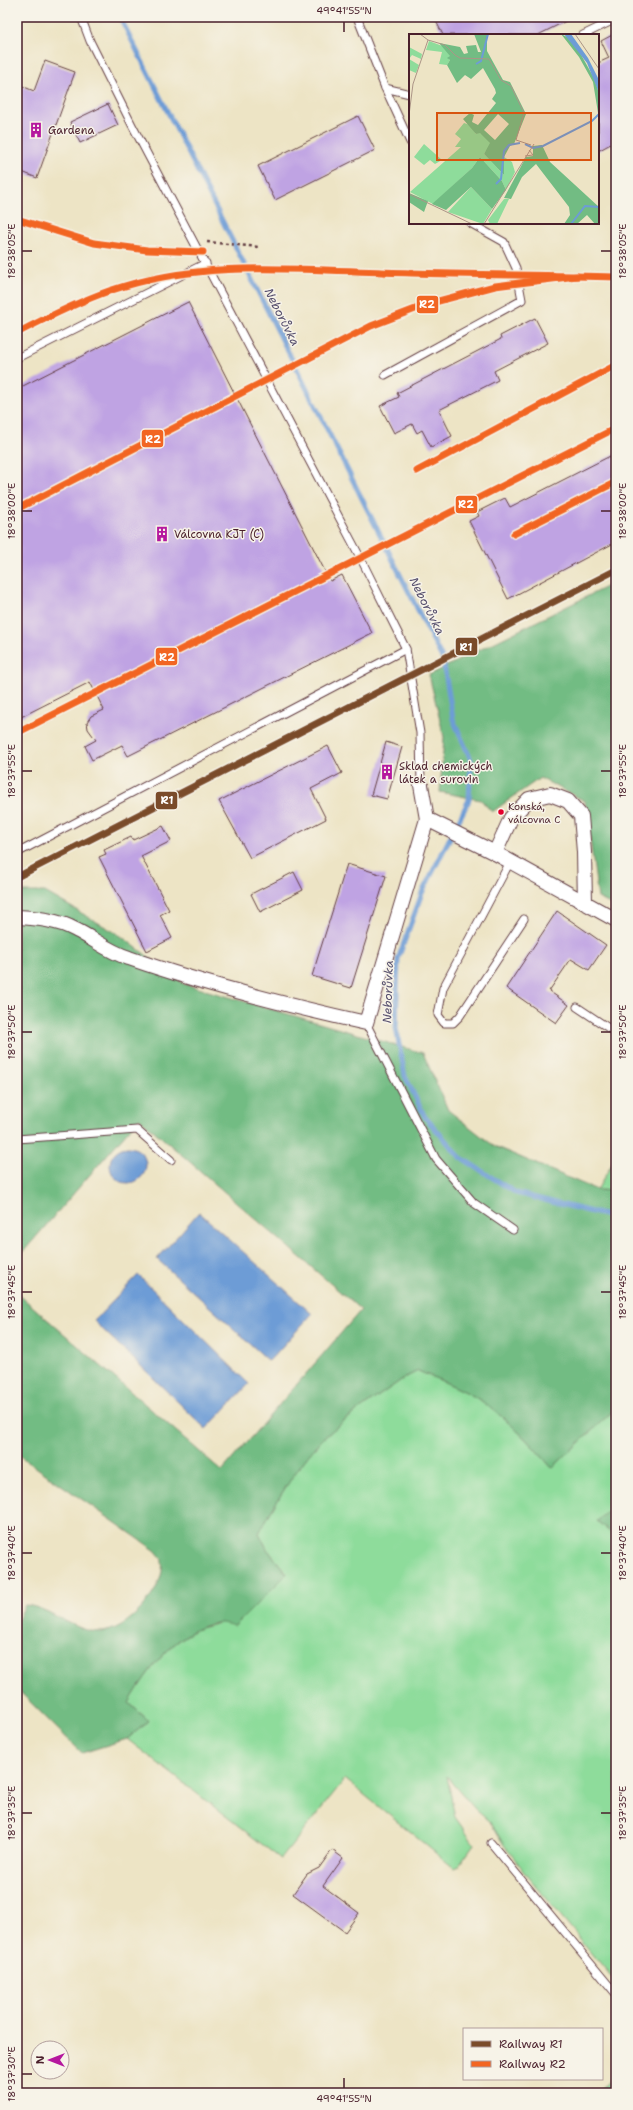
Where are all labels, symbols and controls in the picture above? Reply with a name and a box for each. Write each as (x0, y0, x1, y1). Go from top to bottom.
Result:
text: 49°41'55"N (316, 4, 372, 17)
inset map (409, 34, 599, 224)
building icon: Gardena (27, 121, 45, 139)
place label: Gardena (48, 123, 94, 138)
text: 18°38'05"E (5, 223, 18, 279)
text: 18°38'05"E (616, 223, 629, 279)
water label: Neborůvka (261, 285, 303, 349)
line badge: R2 (416, 295, 439, 314)
text: R2 (419, 297, 435, 312)
line badge: R2 (141, 429, 164, 448)
text: R2 (145, 432, 161, 447)
text: 18°38'00"E (5, 483, 18, 539)
text: 18°38'00"E (616, 483, 629, 539)
line badge: R2 (455, 495, 478, 514)
text: R2 (458, 497, 474, 512)
building icon: Válcovna KJT (C) (153, 525, 171, 543)
place label: Válcovna KJT (C) (174, 527, 264, 542)
water label: Neborůvka (406, 574, 448, 638)
line badge: R1 (455, 637, 478, 656)
text: R1 (460, 640, 472, 655)
line badge: R2 (155, 647, 178, 666)
text: R2 (159, 650, 175, 665)
text: 18°37'55"E (5, 744, 18, 798)
text: 18°37'55"E (616, 744, 629, 798)
place label: Sklad chemických látek a surovin (399, 759, 493, 787)
building icon: Sklad chemických látek a surovin (378, 763, 396, 781)
line badge: R1 (155, 791, 178, 810)
text: R1 (161, 793, 173, 808)
place label: Konská, válcovna C (508, 800, 560, 826)
marker: Konská, válcovna C (496, 807, 506, 817)
water label: Neborůvka (379, 960, 397, 1024)
text: 18°37'50"E (5, 1004, 18, 1060)
text: 18°37'50"E (616, 1004, 629, 1060)
text: 18°37'45"E (5, 1265, 18, 1319)
text: 18°37'45"E (616, 1265, 629, 1319)
text: 18°37'40"E (5, 1525, 18, 1581)
text: 18°37'40"E (616, 1525, 629, 1581)
text: 18°37'35"E (5, 1786, 18, 1840)
text: 18°37'35"E (616, 1786, 629, 1840)
legend (463, 2028, 603, 2080)
text: Railway R1 (499, 2036, 563, 2052)
north arrow (30, 2040, 70, 2080)
text: 18°37'30"E (5, 2046, 18, 2102)
text: N (33, 2055, 48, 2064)
text: Railway R2 (499, 2056, 566, 2072)
text: 49°41'55"N (316, 2092, 372, 2105)

